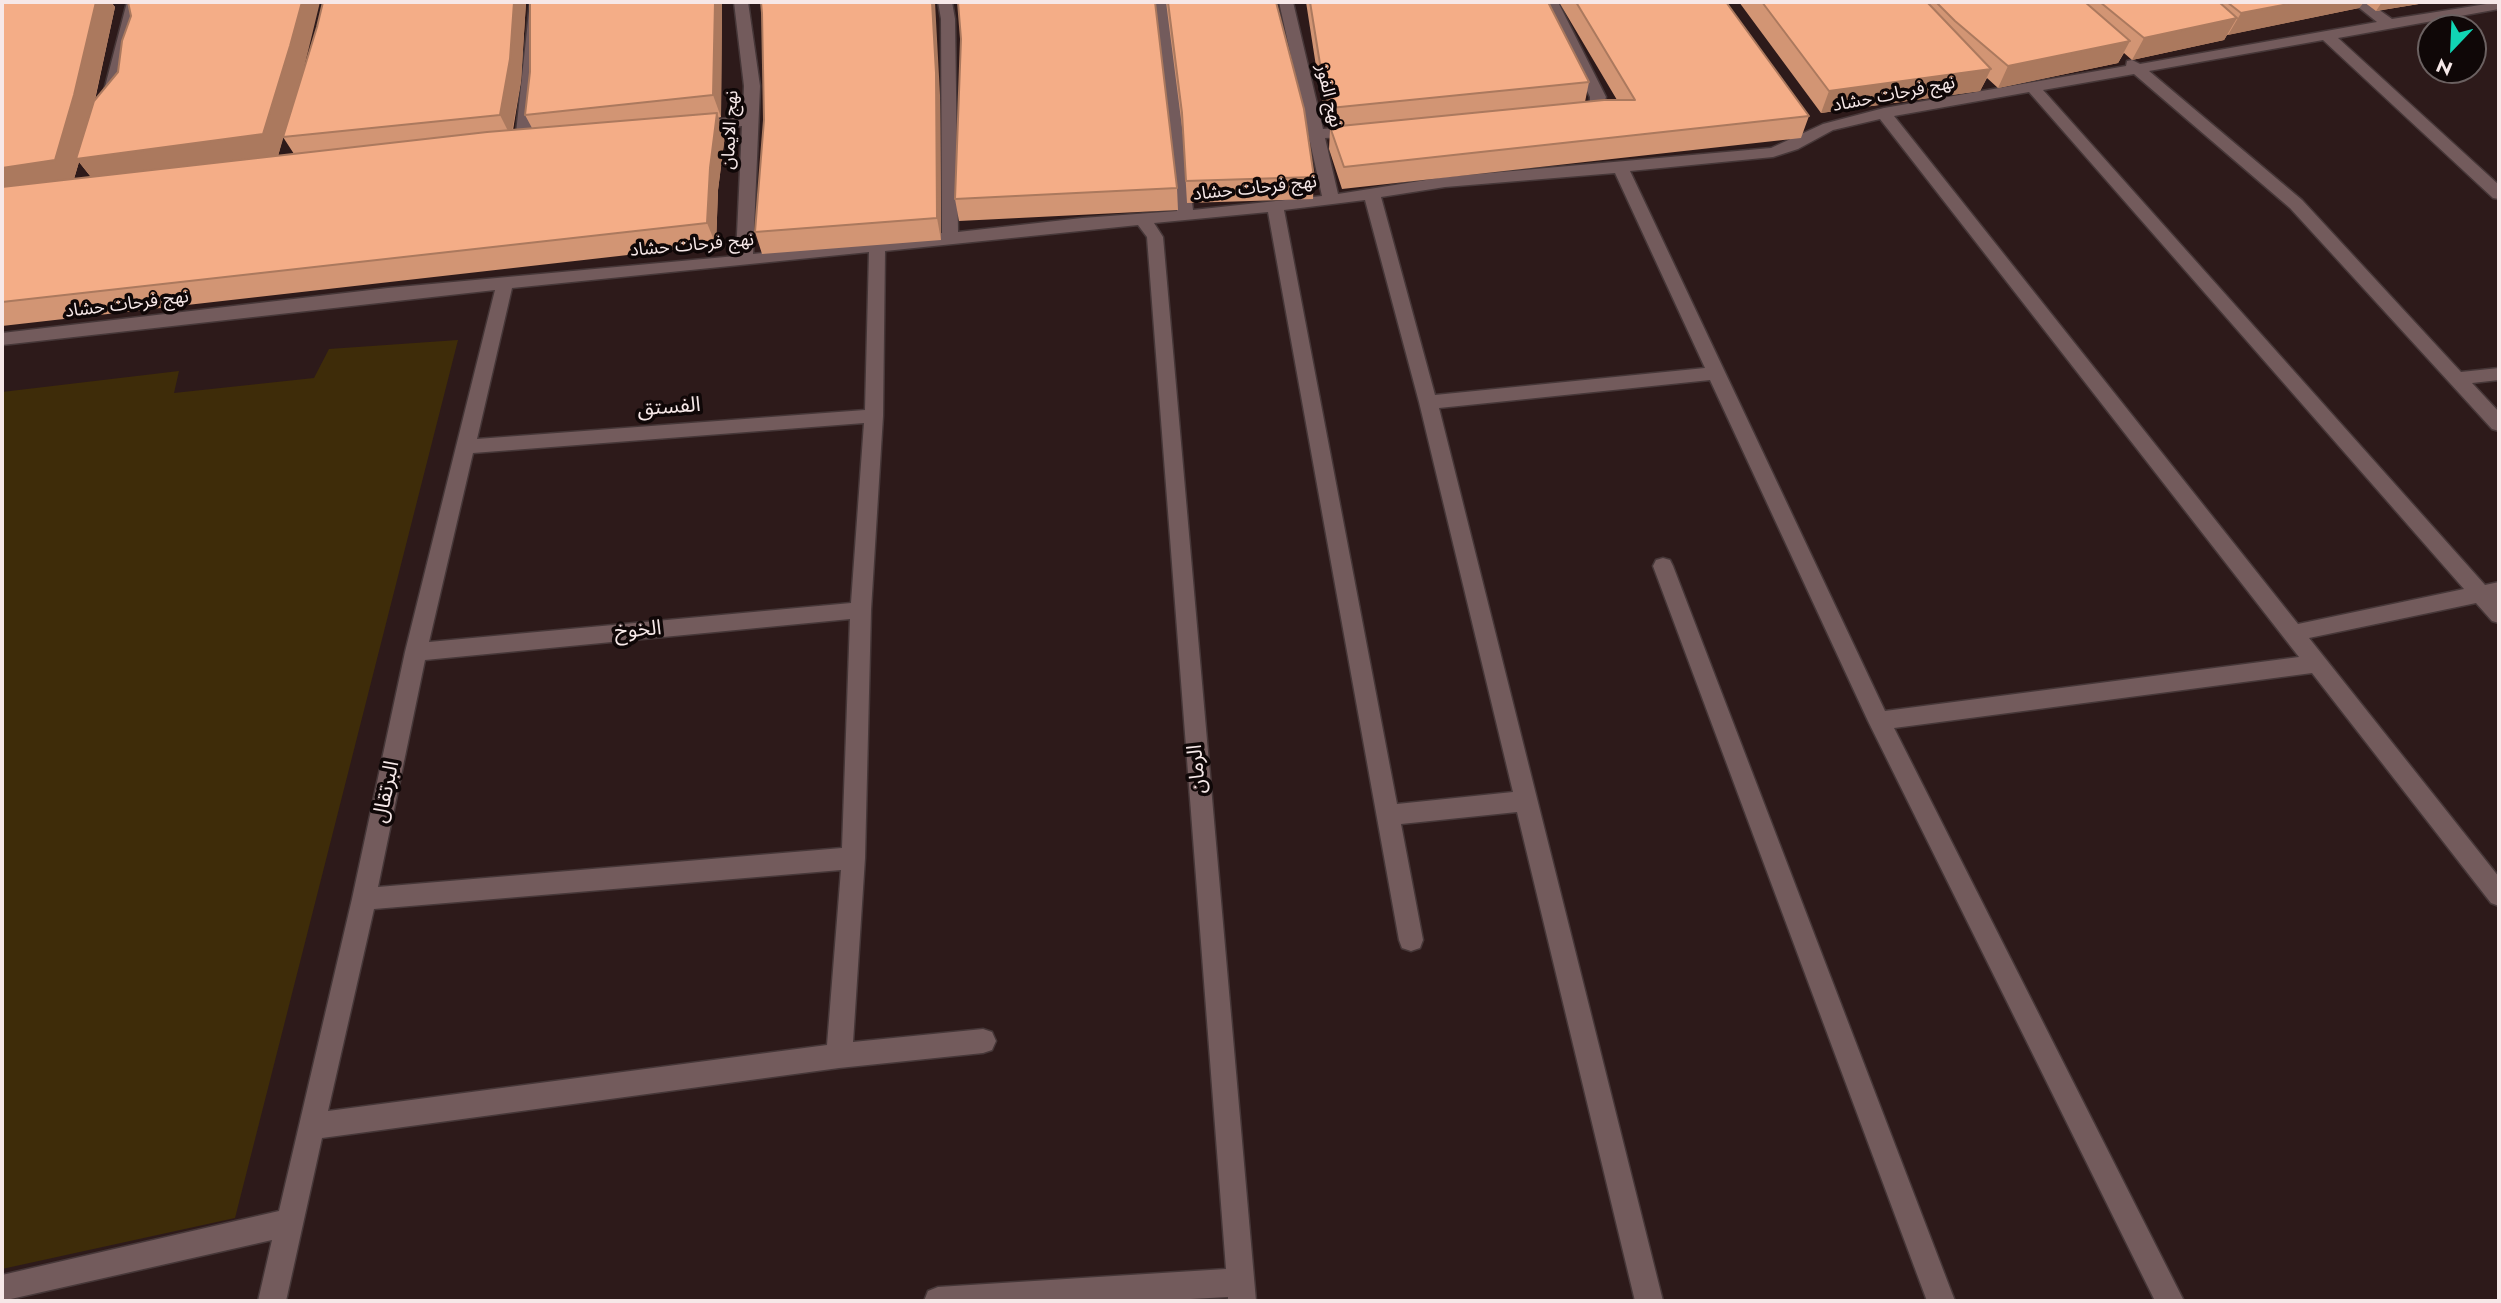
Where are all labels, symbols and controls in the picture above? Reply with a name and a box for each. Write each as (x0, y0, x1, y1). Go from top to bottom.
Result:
north arrow (2417, 14, 2487, 84)
text: N (2432, 52, 2457, 82)
street label: نهج الفوز (1310, 62, 1346, 130)
street label: نهج فرحات حشاد (1831, 73, 1957, 117)
street label: نهج الايمان (718, 90, 744, 170)
street label: نهج فرحات حشاد (1192, 172, 1318, 206)
street label: نهج فرحات حشاد (629, 230, 755, 262)
street label: نهج فرحات حشاد (64, 287, 190, 323)
street label: الفستق (636, 393, 702, 423)
street label: الخوخ (613, 616, 663, 646)
street label: الرمان (1183, 743, 1213, 795)
street label: البرتقال (368, 759, 406, 825)

